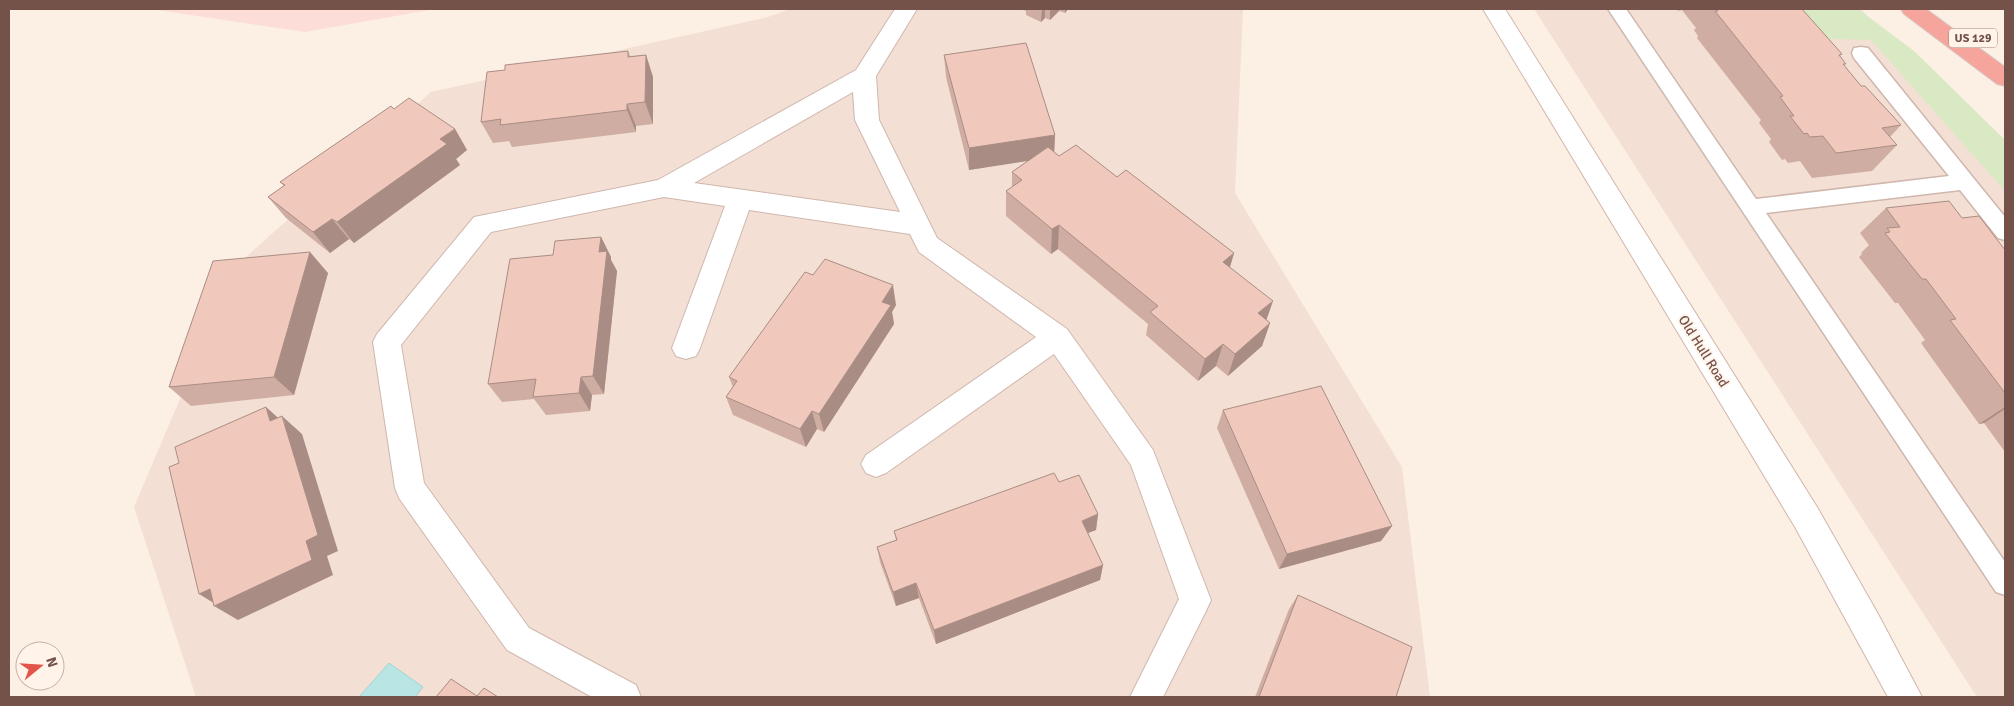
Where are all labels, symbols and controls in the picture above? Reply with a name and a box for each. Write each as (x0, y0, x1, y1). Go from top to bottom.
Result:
road number: US 129 (1949, 28, 1997, 48)
street label: Old Hull Road (1675, 312, 1732, 391)
north arrow (15, 641, 65, 691)
text: N (42, 655, 61, 669)

